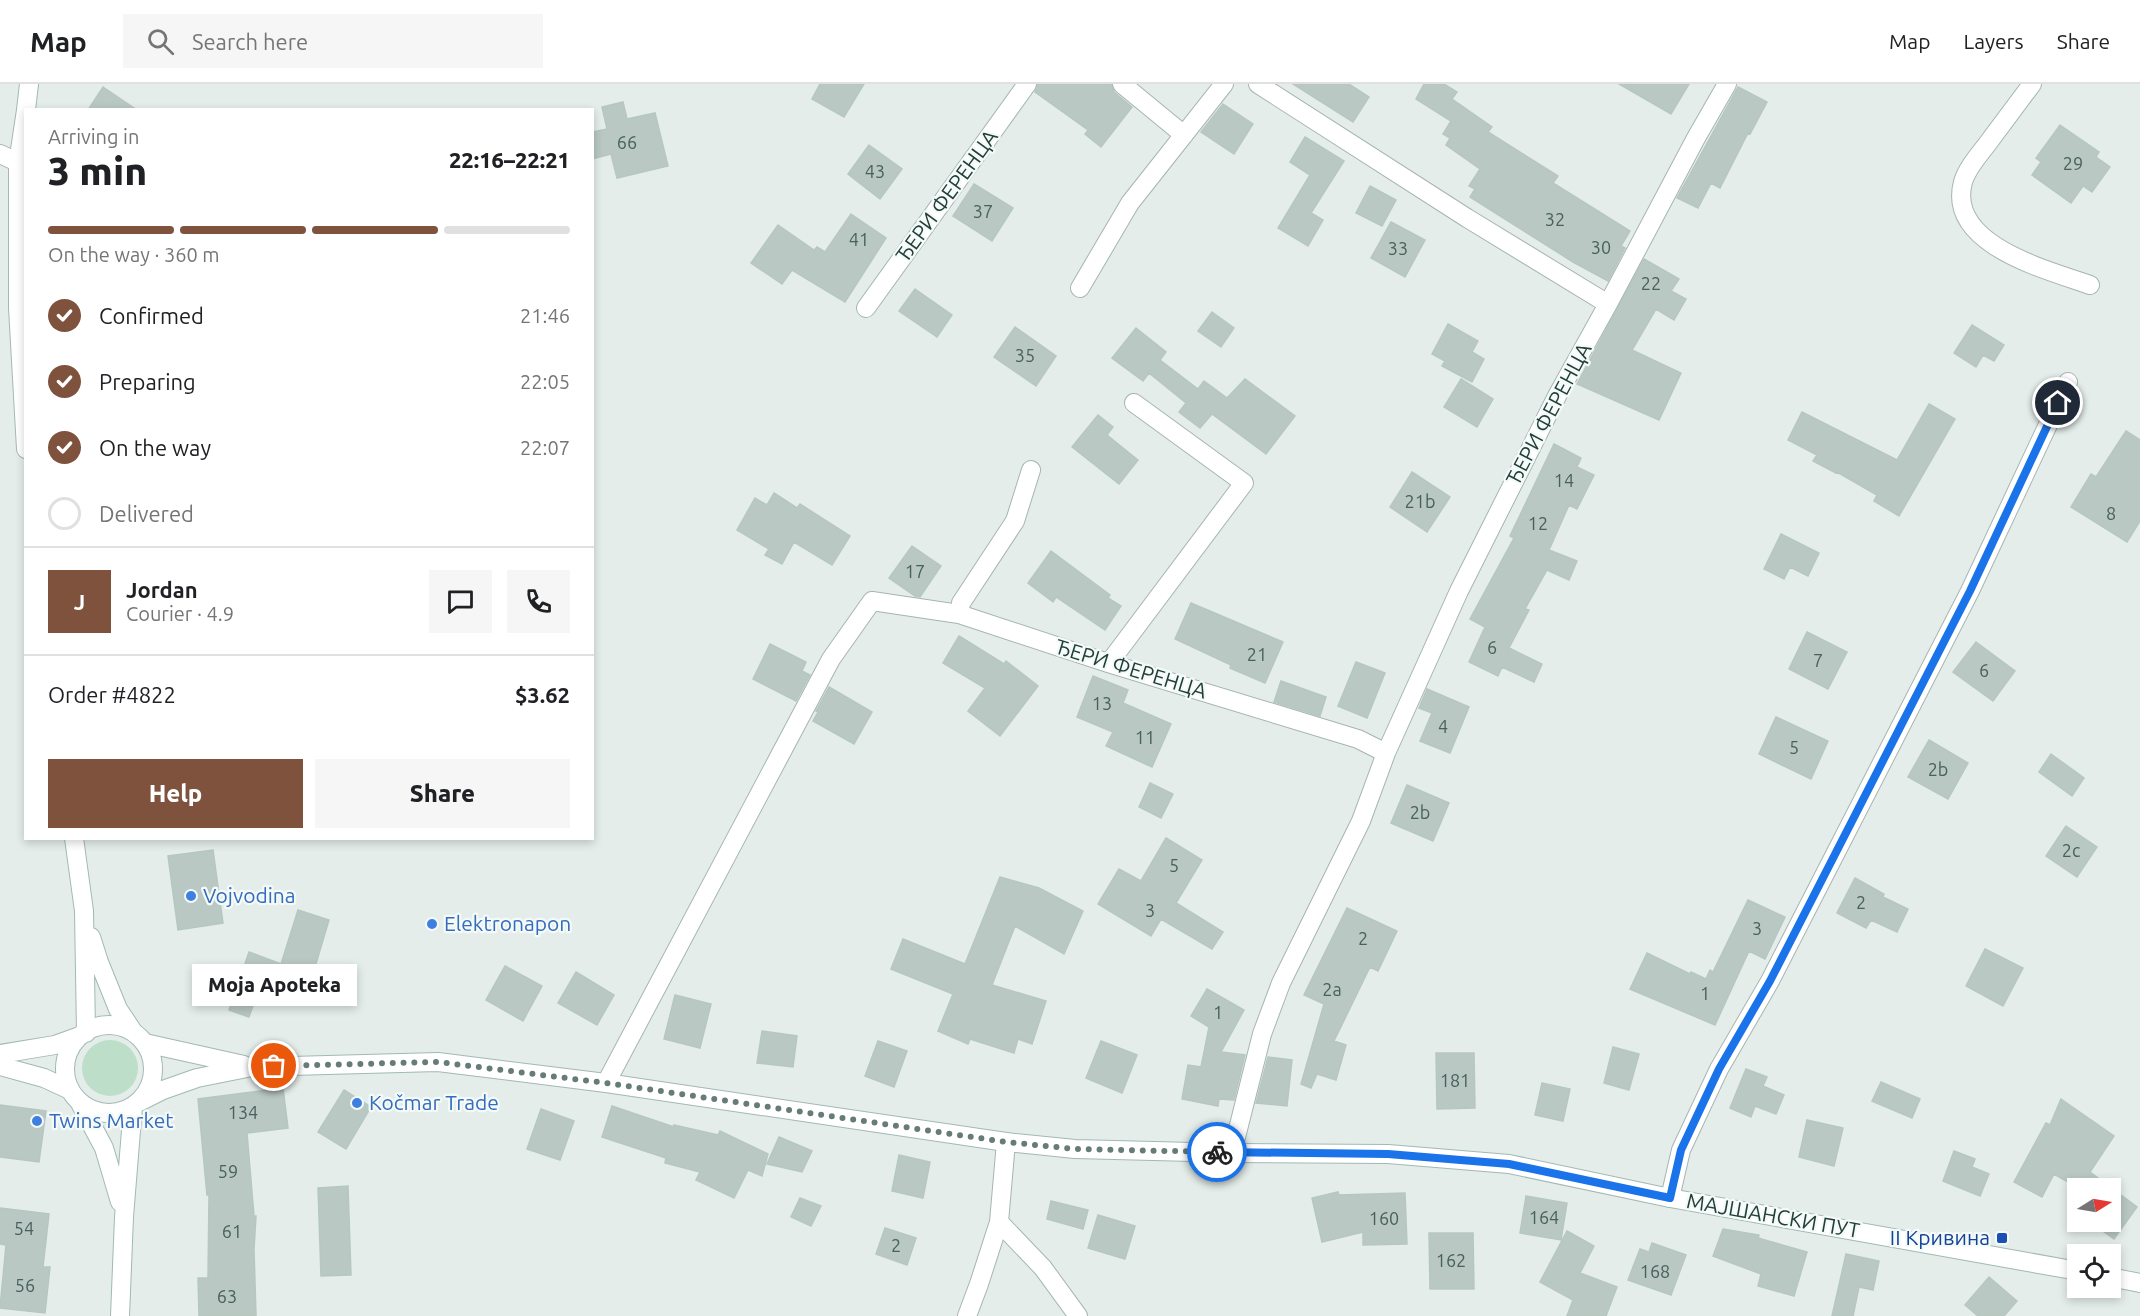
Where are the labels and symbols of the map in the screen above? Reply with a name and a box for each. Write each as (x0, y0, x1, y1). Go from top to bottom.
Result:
street label: ЂЕРИ ФЕРЕНЦА (890, 124, 1002, 266)
house number: 66 (617, 132, 637, 152)
house number: 29 (2063, 153, 2083, 173)
house number: 43 (865, 161, 885, 181)
house number: 37 (973, 201, 993, 221)
house number: 32 (1545, 209, 1565, 229)
house number: 41 (849, 229, 869, 249)
house number: 30 (1591, 237, 1611, 257)
house number: 33 (1388, 238, 1408, 258)
house number: 22 (1641, 273, 1661, 293)
street label: ЂЕРИ ФЕРЕНЦА (1501, 338, 1596, 489)
house number: 35 (1015, 345, 1035, 365)
pin (2032, 377, 2083, 428)
house number: 14 (1554, 470, 1574, 490)
house number: 21b (1405, 491, 1435, 511)
house number: 8 (2106, 503, 2116, 523)
house number: 12 (1528, 513, 1548, 533)
house number: 17 (905, 561, 925, 581)
street label: ЂЕРИ ФЕРЕНЦА (1053, 634, 1210, 703)
house number: 6 (1487, 637, 1497, 657)
house number: 21 (1247, 644, 1267, 664)
house number: 7 (1813, 650, 1823, 670)
house number: 6 (1979, 660, 1989, 680)
house number: 13 (1092, 693, 1112, 713)
house number: 4 (1438, 716, 1448, 736)
house number: 11 (1135, 727, 1155, 747)
house number: 5 (1789, 737, 1799, 757)
house number: 2b (1928, 759, 1948, 779)
house number: 2b (1410, 802, 1430, 822)
house number: 2c (2062, 840, 2080, 860)
house number: 5 (1169, 855, 1179, 875)
place label: Vojvodina (203, 883, 296, 907)
marker: Vojvodina (184, 889, 198, 903)
house number: 2 (1856, 892, 1866, 912)
house number: 3 (1145, 900, 1155, 920)
place label: Elektronapon (444, 911, 571, 935)
marker: Elektronapon (425, 917, 439, 931)
house number: 3 (1752, 918, 1762, 938)
house number: 2 (1358, 928, 1368, 948)
callout: Moja Apoteka (192, 964, 356, 1006)
house number: 2a (1322, 979, 1342, 999)
house number: 1 (1700, 983, 1710, 1003)
house number: 1 (1213, 1002, 1223, 1022)
pin (248, 1040, 299, 1091)
house number: 181 (1440, 1070, 1470, 1090)
place label: Kočmar Trade (369, 1090, 499, 1114)
marker: Kočmar Trade (350, 1096, 364, 1110)
house number: 134 (228, 1102, 258, 1122)
place label: Twins Market (49, 1108, 174, 1132)
marker: Twins Market (30, 1114, 44, 1128)
courier (1187, 1122, 1247, 1182)
house number: 59 (218, 1161, 238, 1181)
north arrow (2067, 1178, 2121, 1232)
street label: МАЈШАНСКИ ПУТ (1685, 1188, 1862, 1242)
house number: 164 (1529, 1207, 1559, 1227)
house number: 160 (1369, 1208, 1399, 1228)
house number: 54 (14, 1218, 34, 1238)
house number: 61 (222, 1221, 242, 1241)
place label: II Кривина (1890, 1225, 1990, 1249)
marker: II Кривина (1995, 1231, 2009, 1245)
house number: 2 (891, 1235, 901, 1255)
house number: 162 (1436, 1250, 1466, 1270)
house number: 168 (1640, 1261, 1670, 1281)
house number: 56 (15, 1275, 35, 1295)
house number: 63 (217, 1286, 237, 1306)

